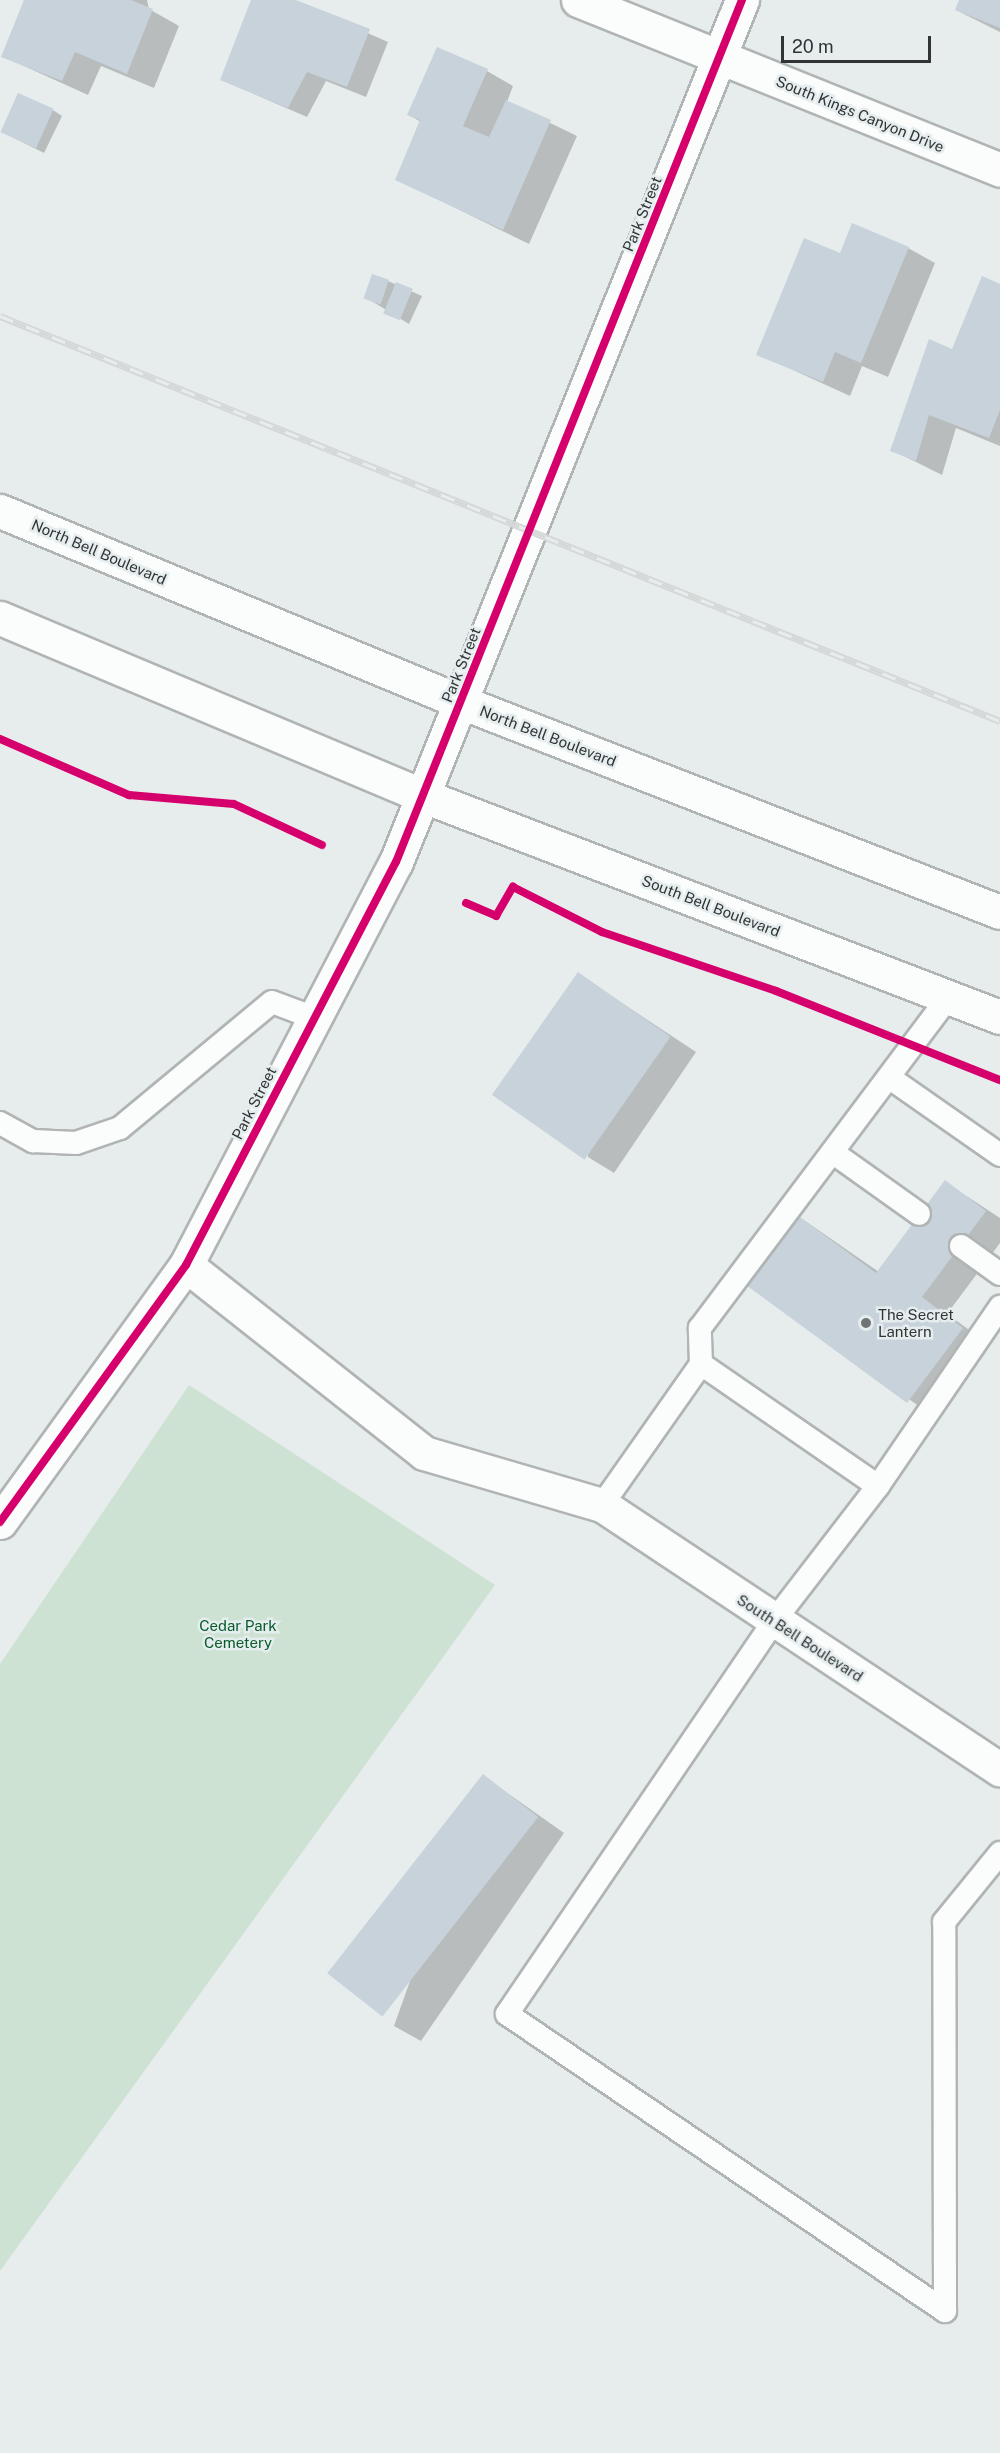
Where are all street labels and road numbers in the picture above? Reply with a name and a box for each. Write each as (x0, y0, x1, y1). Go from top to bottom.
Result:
street label: South Kings Canyon Drive (773, 72, 947, 156)
street label: Park Street (619, 174, 665, 254)
street label: North Bell Boulevard (29, 515, 169, 589)
street label: Park Street (438, 625, 484, 705)
street label: North Bell Boulevard (477, 702, 619, 770)
street label: South Bell Boulevard (639, 871, 783, 941)
street label: Park Street (228, 1064, 280, 1142)
street label: South Bell Boulevard (734, 1590, 866, 1686)

